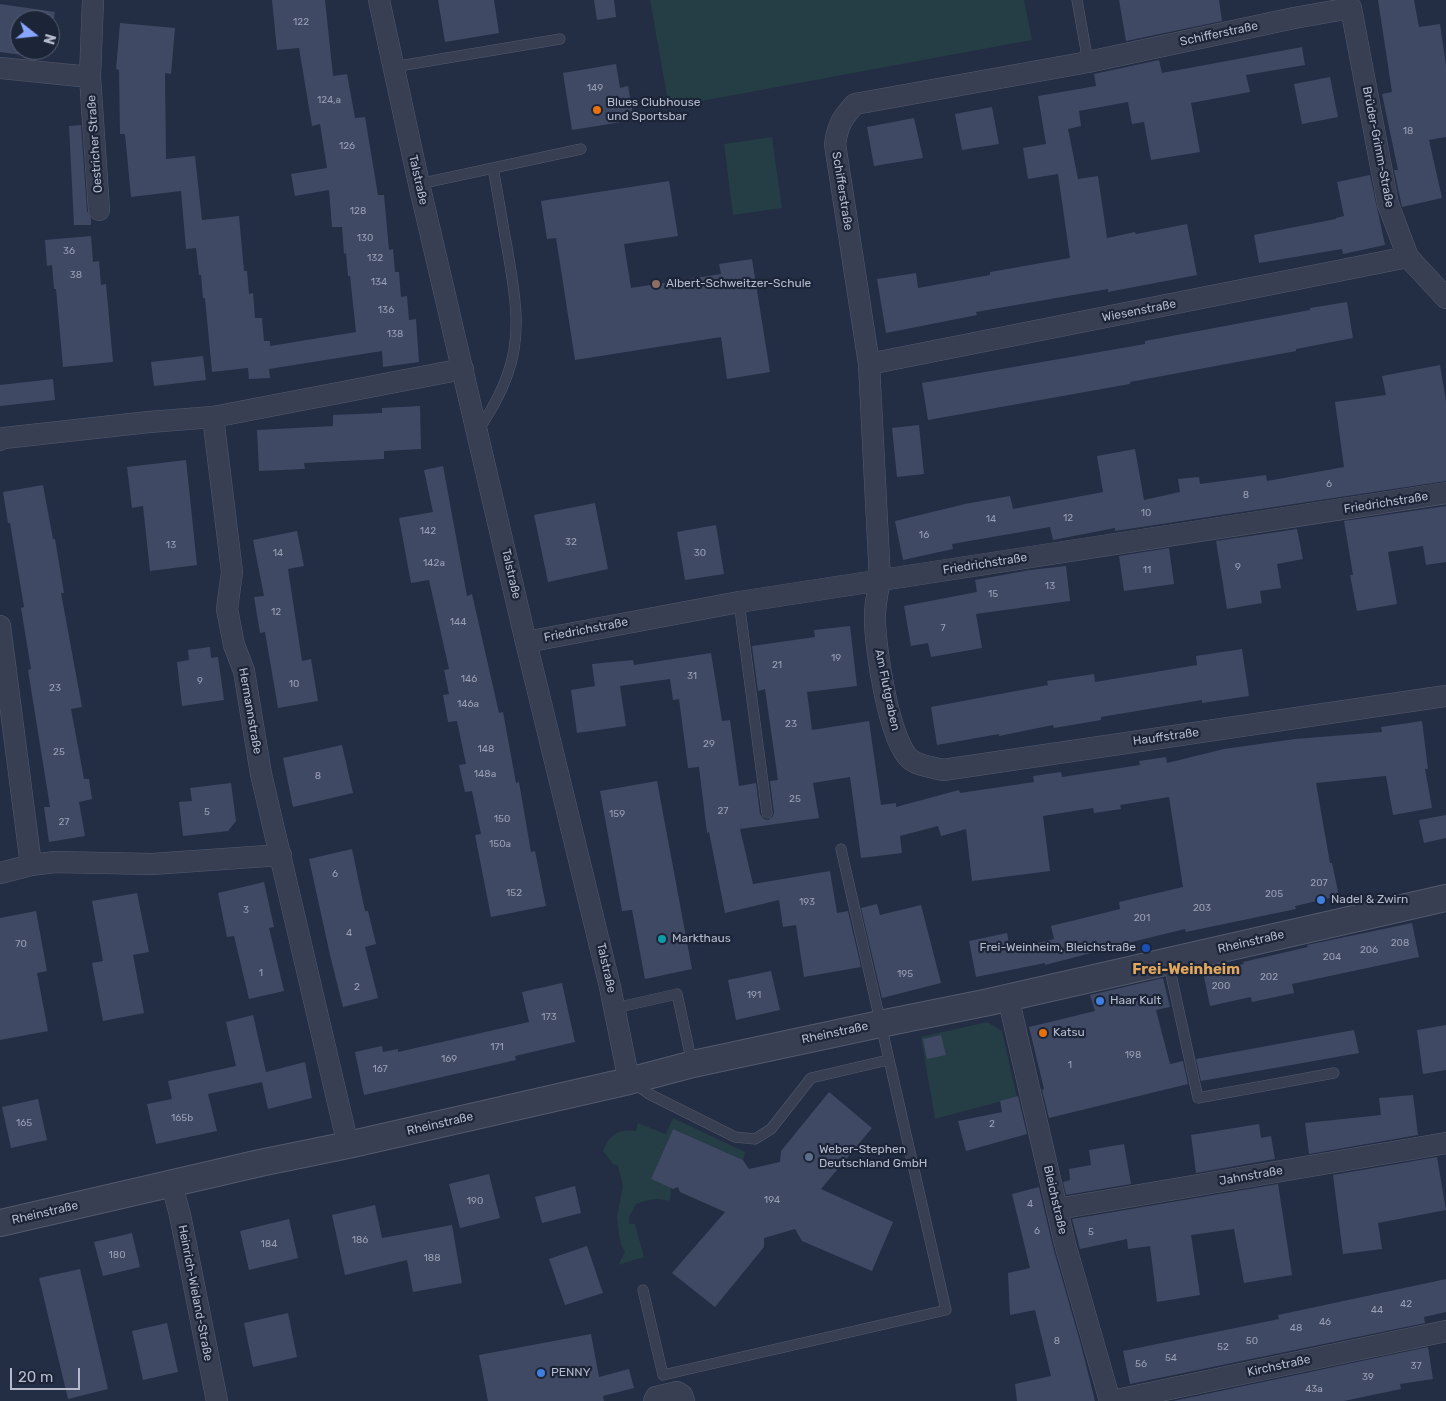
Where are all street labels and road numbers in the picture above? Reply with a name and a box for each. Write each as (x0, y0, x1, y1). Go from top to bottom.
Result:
street label: Schifferstraße (1179, 19, 1259, 49)
street label: Brüder-Grimm-Straße (1359, 85, 1397, 209)
street label: Oestricher Straße (84, 94, 106, 194)
street label: Schifferstraße (829, 151, 855, 231)
street label: Talstraße (405, 154, 431, 206)
street label: Wiesenstraße (1101, 297, 1177, 325)
street label: Friedrichstraße (1343, 489, 1429, 517)
street label: Talstraße (498, 548, 524, 600)
street label: Friedrichstraße (942, 550, 1028, 578)
street label: Friedrichstraße (543, 615, 629, 645)
street label: Am Flutgraben (871, 648, 903, 732)
street label: Hermannstraße (235, 667, 265, 755)
street label: Hauffstraße (1132, 725, 1200, 749)
street label: Rheinstraße (1216, 927, 1286, 957)
street label: Talstraße (593, 942, 619, 994)
street label: Rheinstraße (800, 1019, 870, 1047)
street label: Rheinstraße (405, 1109, 475, 1139)
street label: Jahnstraße (1218, 1163, 1284, 1189)
street label: Bleichstraße (1040, 1164, 1070, 1236)
street label: Rheinstraße (10, 1198, 80, 1228)
street label: Heinrich-Wieland-Straße (175, 1224, 215, 1362)
street label: Kirchstraße (1246, 1352, 1312, 1380)

